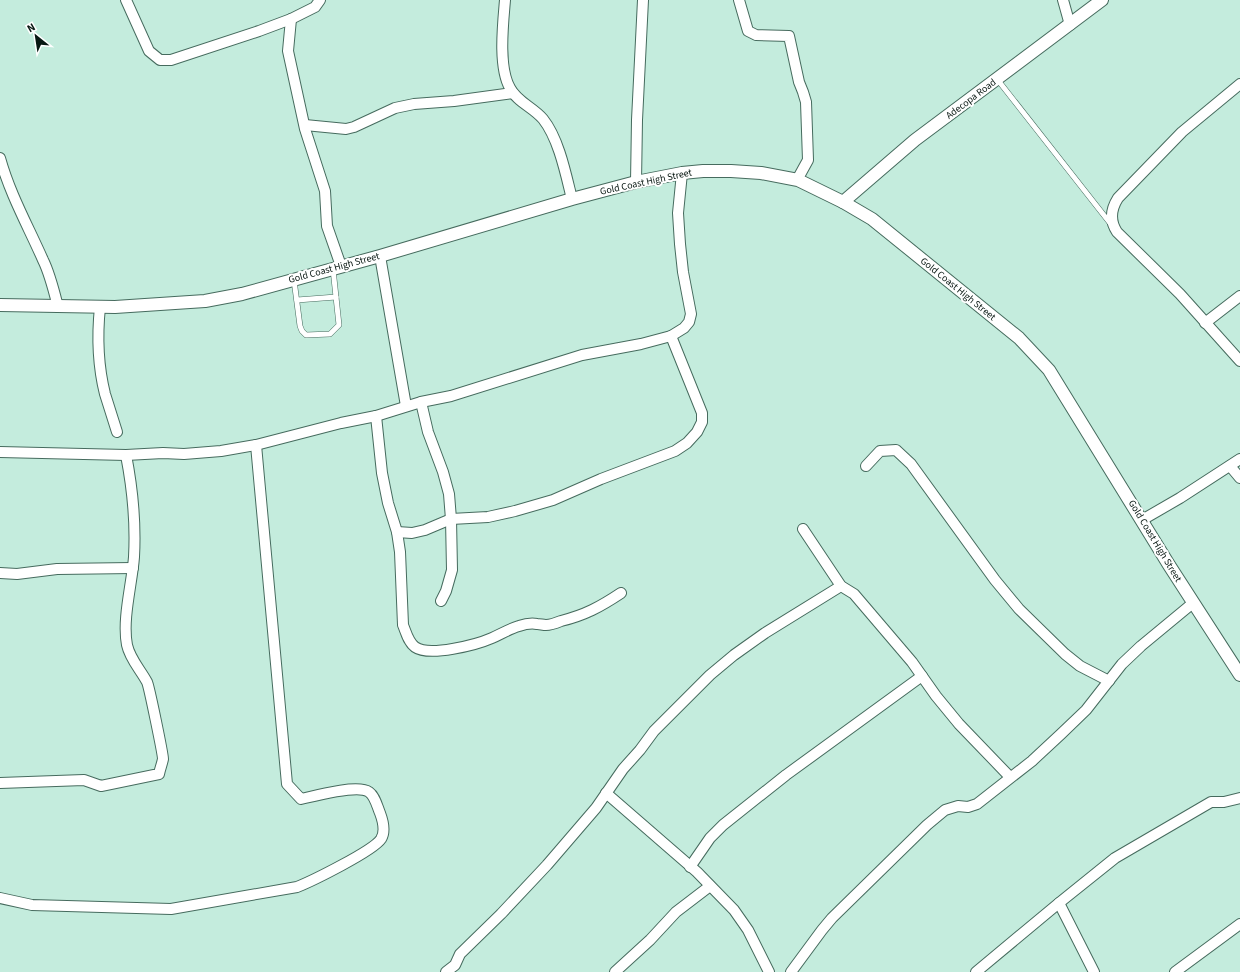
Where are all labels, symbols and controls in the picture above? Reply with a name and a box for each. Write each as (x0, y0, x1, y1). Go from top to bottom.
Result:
north arrow (16, 16, 56, 56)
text: N (24, 19, 38, 36)
street label: Adecopa Road (943, 75, 999, 123)
street label: Gold Coast High Street (599, 165, 694, 199)
street label: Gold Coast High Street (287, 249, 382, 287)
street label: Gold Coast High Street (917, 254, 999, 324)
street label: Gold Coast High Street (1125, 497, 1185, 585)

